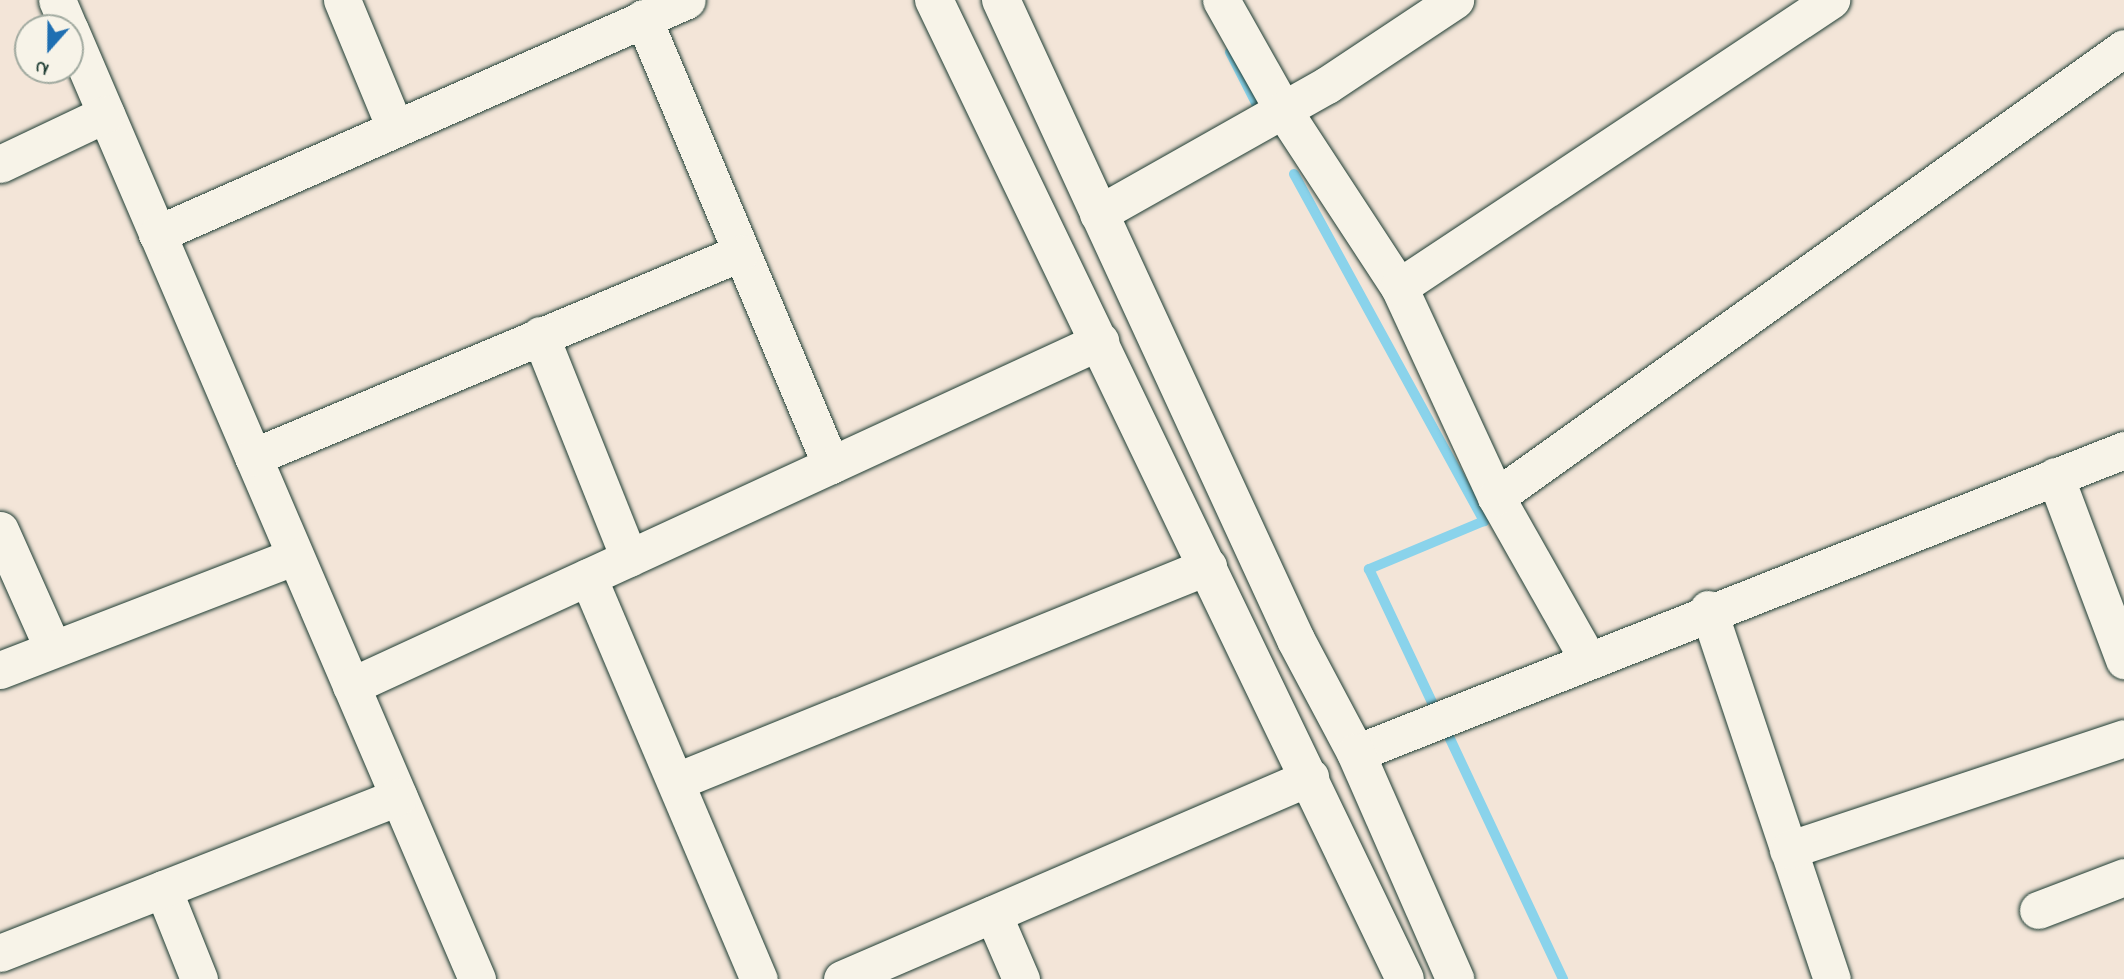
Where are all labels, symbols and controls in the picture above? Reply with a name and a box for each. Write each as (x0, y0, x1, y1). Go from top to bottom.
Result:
north arrow (14, 14, 84, 84)
text: N (31, 52, 53, 82)

